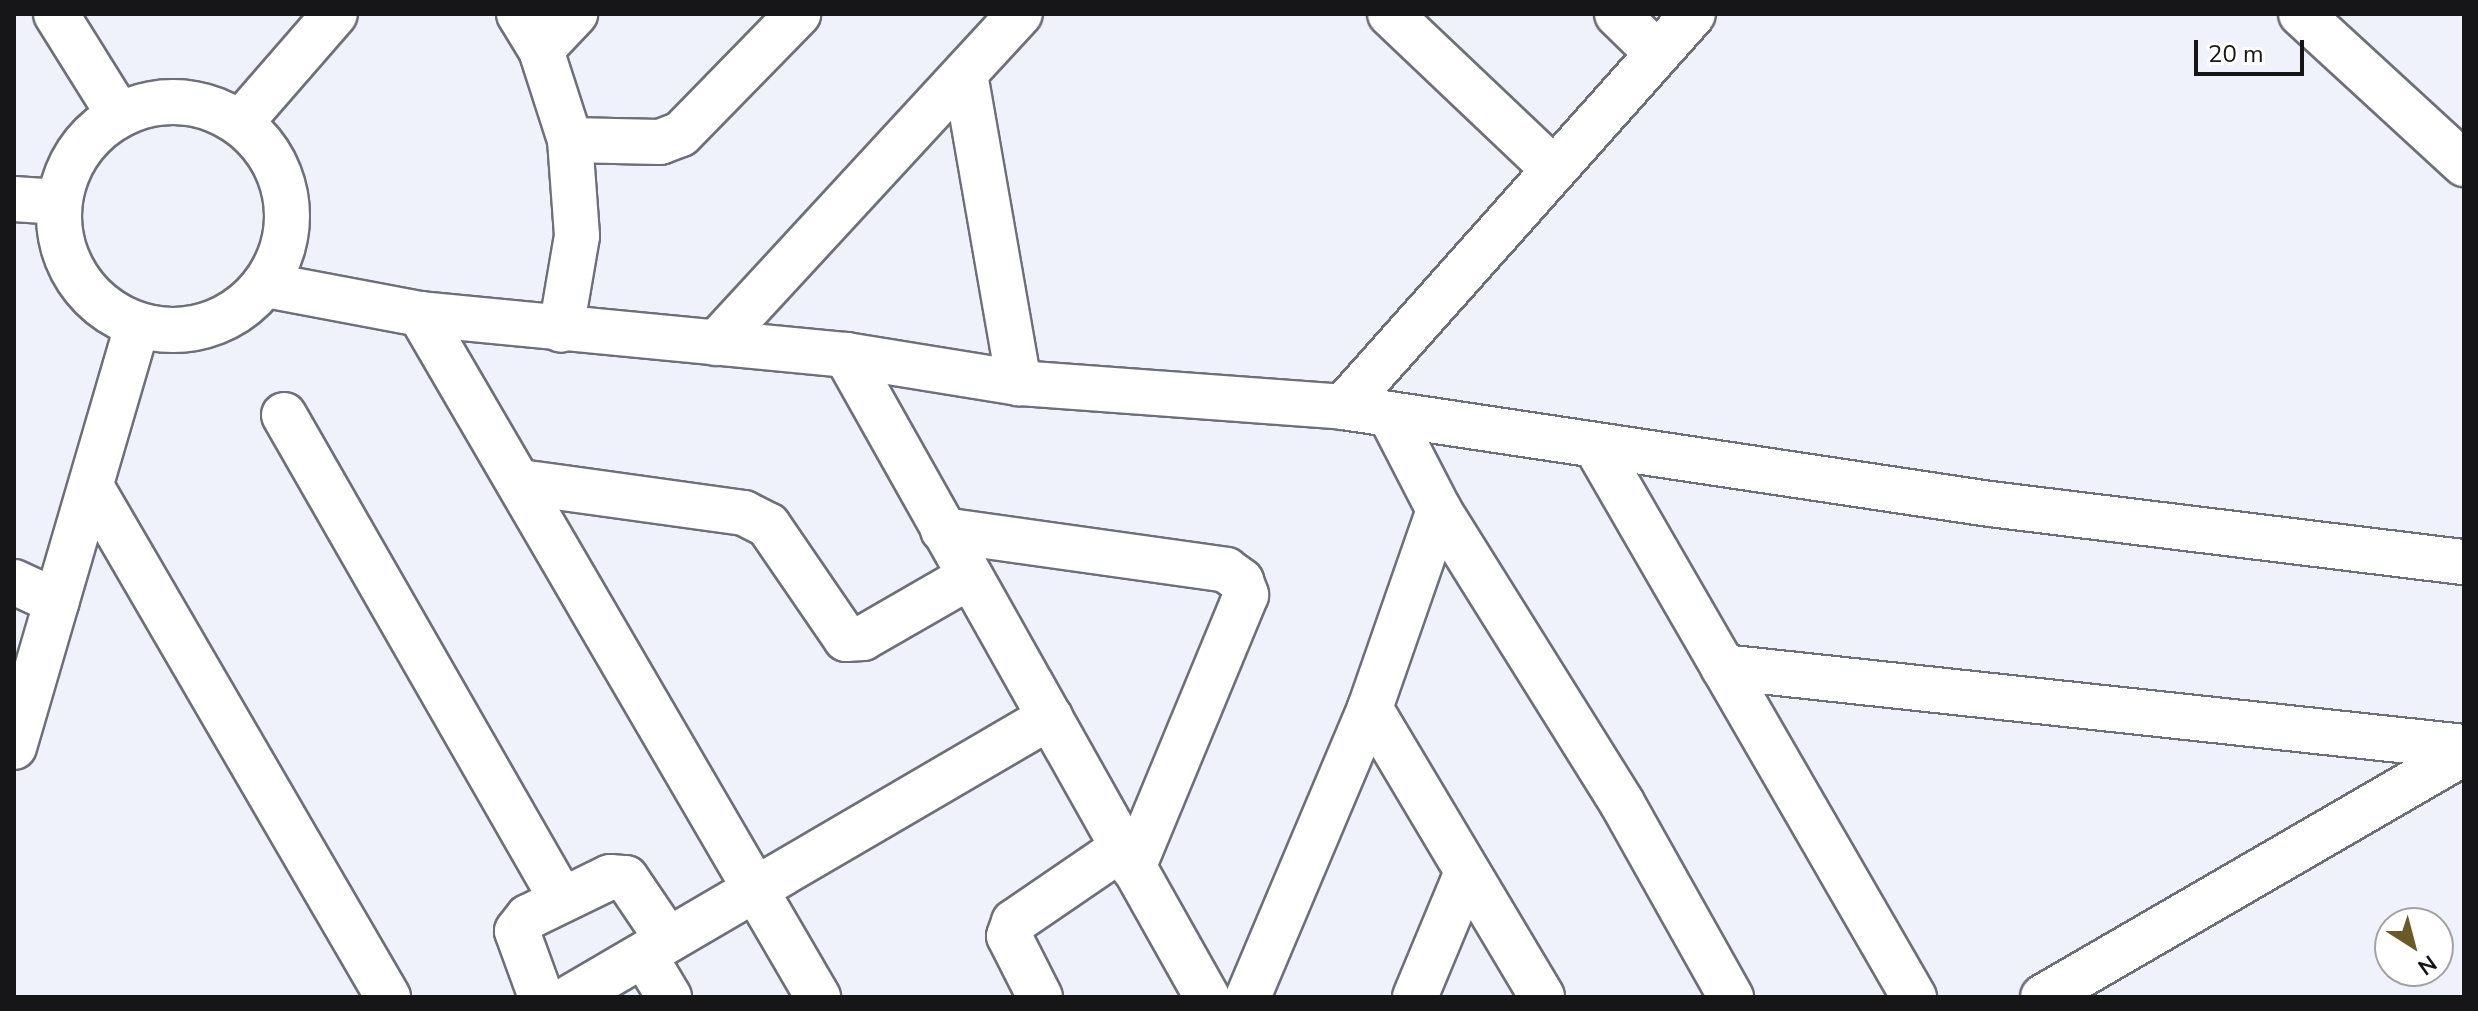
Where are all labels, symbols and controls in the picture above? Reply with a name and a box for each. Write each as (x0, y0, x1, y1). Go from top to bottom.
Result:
scale bar (2198, 24, 2308, 74)
text: 20 m (2208, 38, 2264, 70)
north arrow (2374, 907, 2454, 987)
text: N (2411, 948, 2442, 982)

